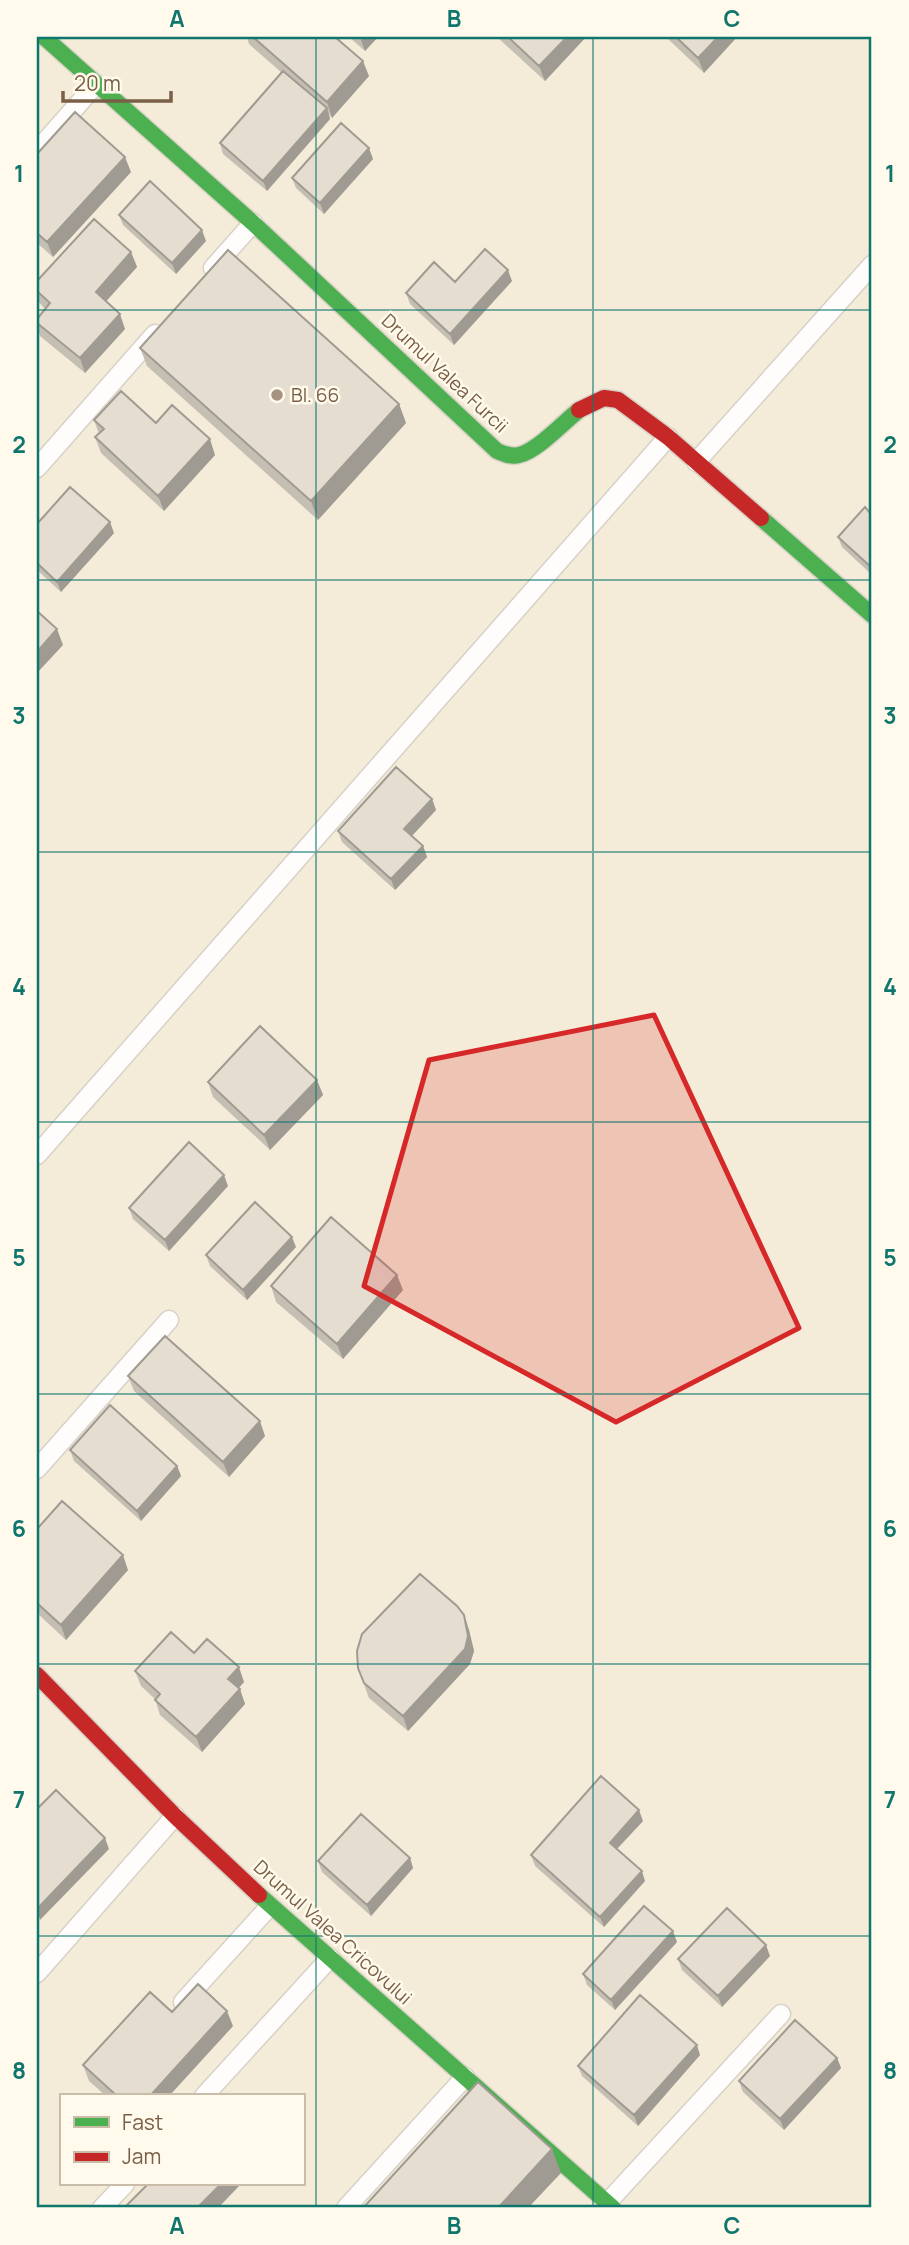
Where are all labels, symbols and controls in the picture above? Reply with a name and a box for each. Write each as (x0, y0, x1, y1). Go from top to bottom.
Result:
text: A (169, 2, 185, 34)
text: B (447, 2, 461, 34)
text: C (724, 2, 741, 34)
scale bar (63, 60, 172, 104)
text: 20 m (74, 69, 121, 97)
text: 1 (14, 157, 24, 189)
text: 1 (885, 157, 895, 189)
street label: Drumul Valea Furcii (376, 308, 514, 438)
place label: Bl. 66 (291, 382, 339, 408)
marker: Bl. 66 (269, 387, 285, 403)
text: 2 (12, 428, 26, 460)
text: 2 (883, 428, 897, 460)
text: 3 (12, 699, 26, 731)
text: 3 (883, 699, 897, 731)
text: 4 (12, 970, 26, 1002)
text: 4 (883, 970, 897, 1002)
text: 5 (12, 1241, 26, 1273)
text: 5 (883, 1241, 897, 1273)
text: 6 (12, 1512, 26, 1544)
text: 6 (883, 1512, 897, 1544)
text: 7 (13, 1783, 25, 1815)
text: 7 (884, 1783, 896, 1815)
street label: Drumul Valea Cricovului (248, 1854, 418, 2010)
text: 8 (12, 2054, 26, 2086)
text: 8 (883, 2054, 897, 2086)
legend (60, 2094, 304, 2186)
text: Fast (122, 2108, 163, 2136)
text: Jam (122, 2142, 161, 2170)
text: A (169, 2209, 185, 2241)
text: B (447, 2209, 461, 2241)
text: C (724, 2209, 741, 2241)

